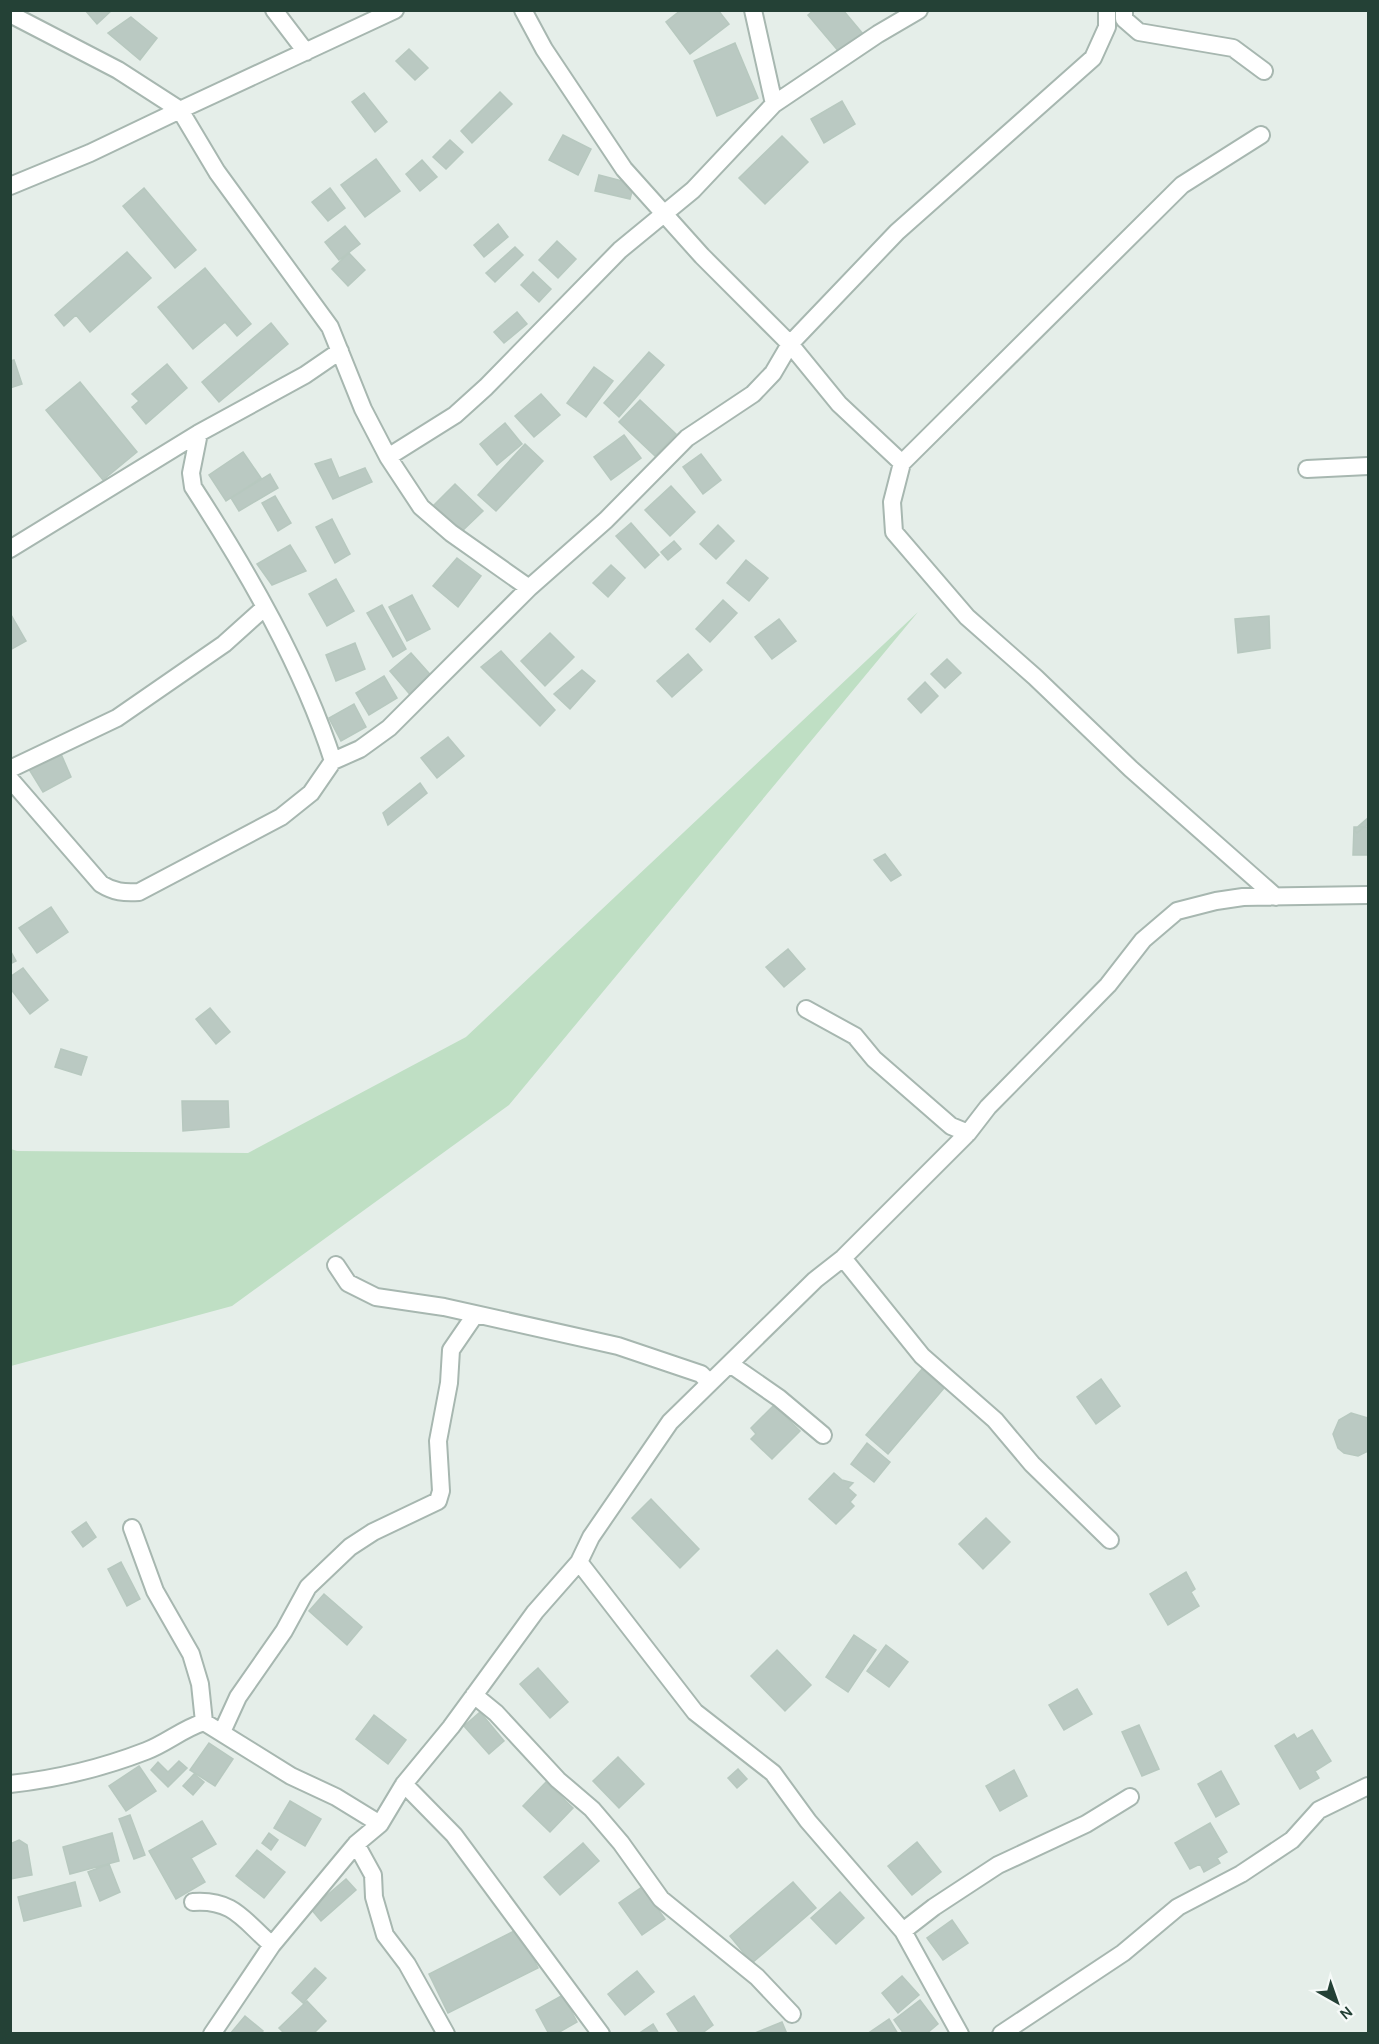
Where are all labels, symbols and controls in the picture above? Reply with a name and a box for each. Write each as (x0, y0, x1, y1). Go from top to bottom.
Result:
north arrow (1307, 1972, 1367, 2032)
text: N (1336, 2002, 1357, 2024)

